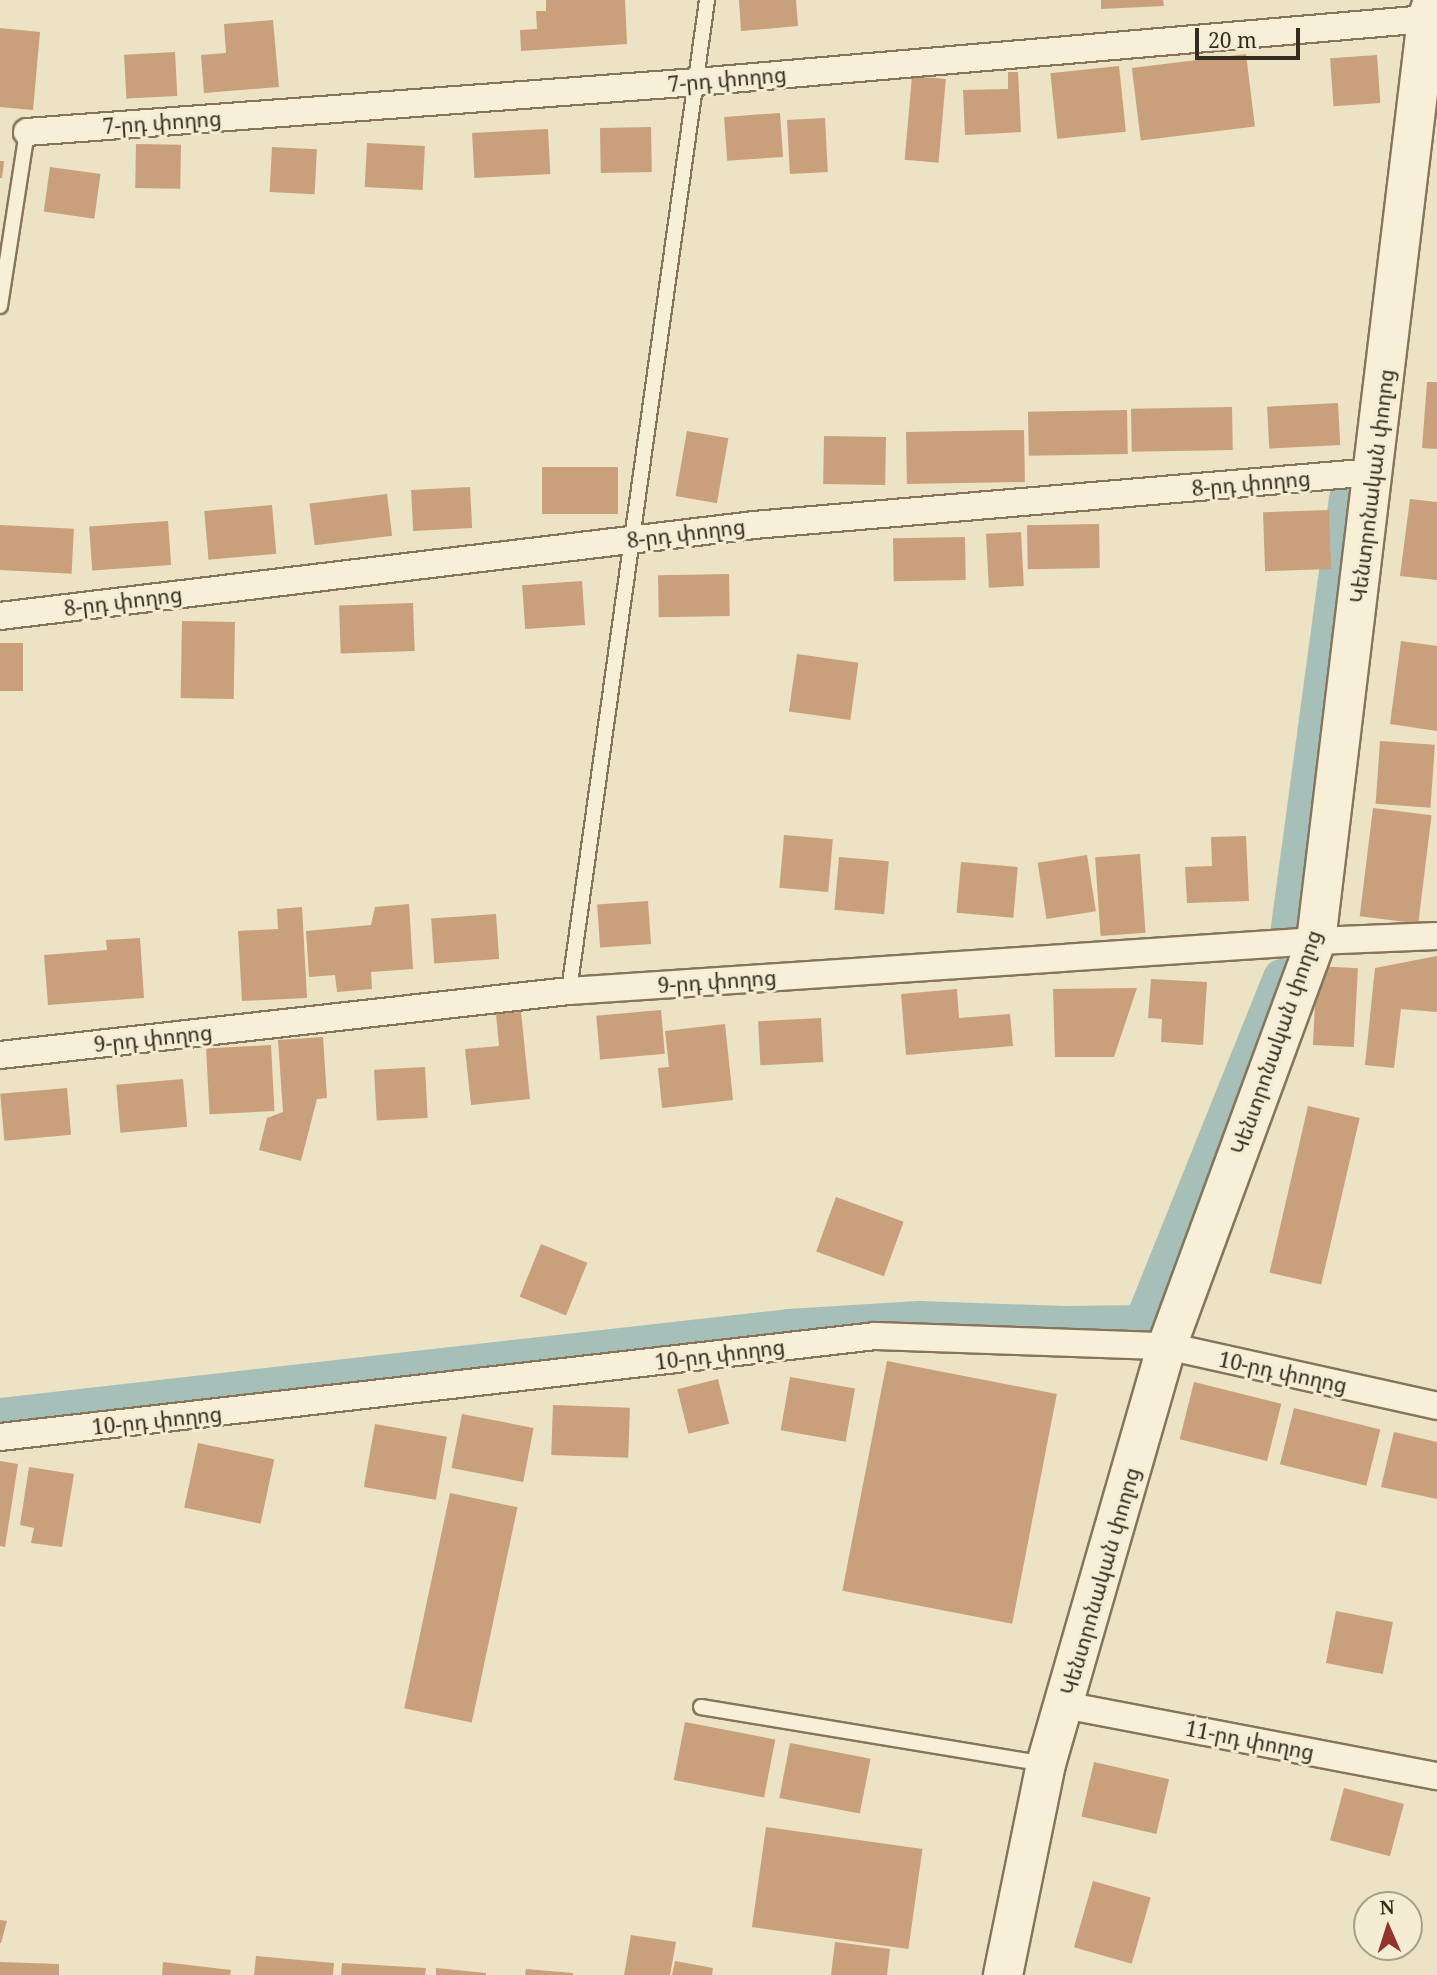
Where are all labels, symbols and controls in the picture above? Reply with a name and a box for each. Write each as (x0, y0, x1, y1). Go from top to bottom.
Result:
scale bar (1199, 14, 1304, 58)
text: 20 m (1208, 26, 1257, 54)
street label: 7-րդ փողոց (667, 61, 787, 97)
street label: 7-րդ փողոց (102, 105, 222, 139)
street label: Կենտրոնական փողոց (1345, 368, 1399, 604)
street label: 8-րդ փողոց (1191, 465, 1311, 501)
street label: 8-րդ փողոց (625, 513, 747, 553)
street label: 8-րդ փողոց (62, 581, 184, 621)
street label: Կենտրոնական փողոց (1226, 926, 1326, 1158)
street label: 9-րդ փողոց (657, 964, 777, 998)
street label: 9-րդ փողոց (93, 1019, 213, 1057)
street label: 10-րդ փողոց (654, 1334, 786, 1374)
street label: 10-րդ փողոց (1216, 1346, 1350, 1398)
street label: 10-րդ փողոց (91, 1401, 223, 1439)
street label: Կենտրոնական փողոց (1055, 1464, 1145, 1698)
street label: 11-րդ փողոց (1183, 1715, 1317, 1765)
north arrow (1353, 1891, 1423, 1961)
text: N (1379, 1894, 1395, 1920)

